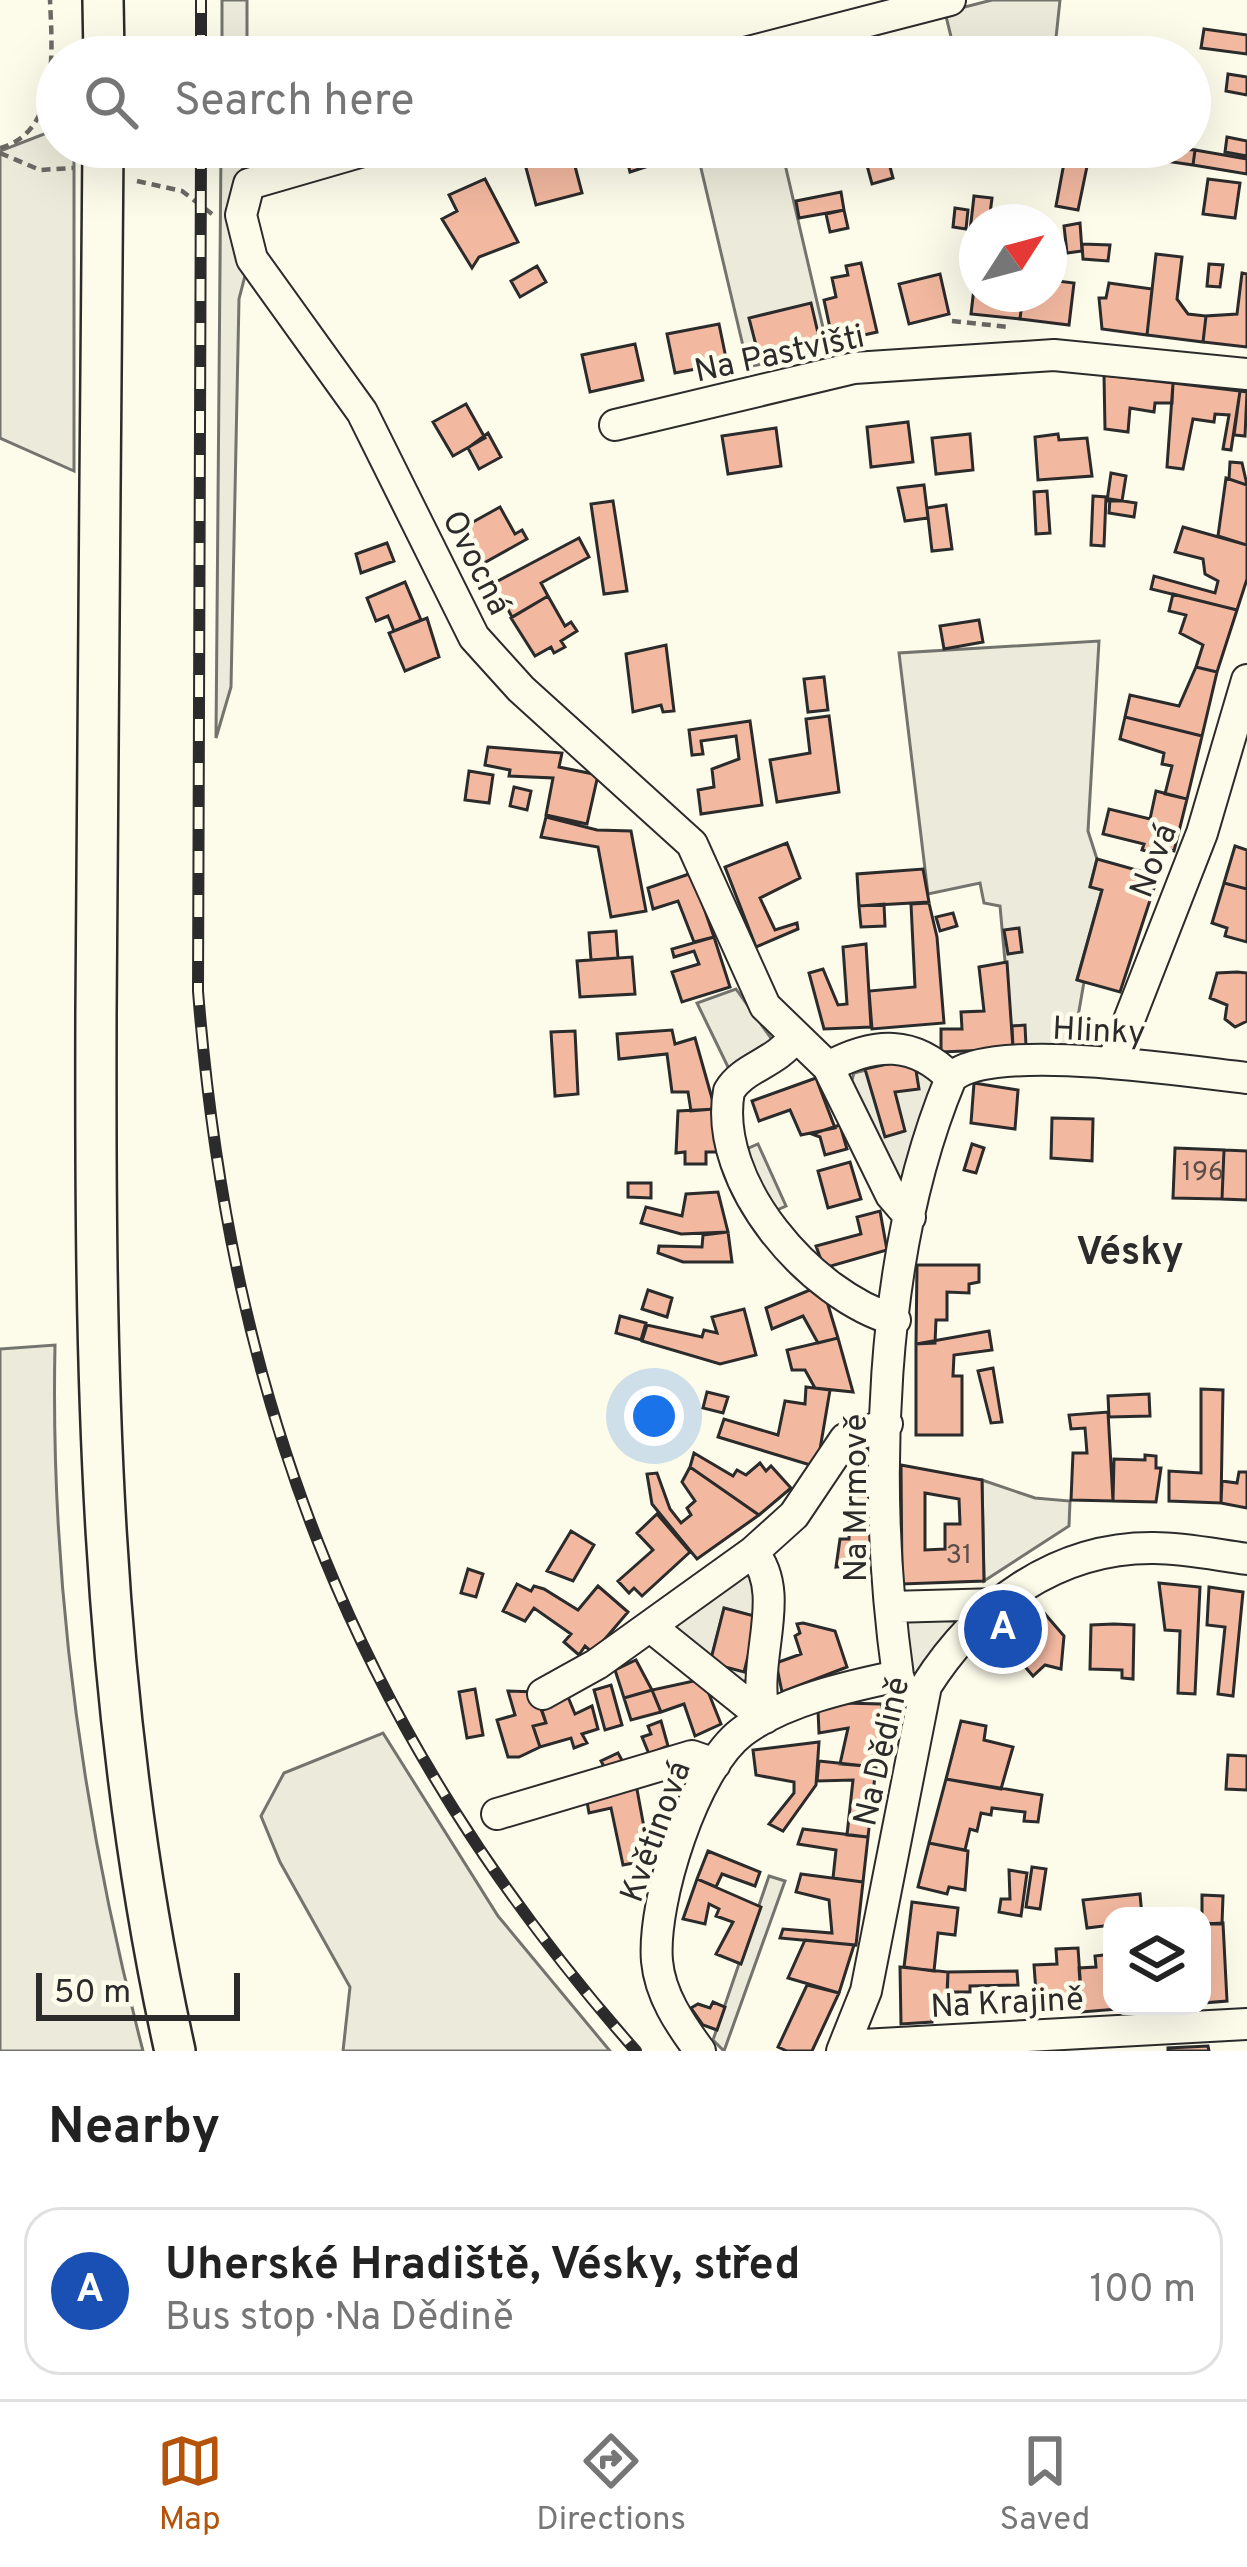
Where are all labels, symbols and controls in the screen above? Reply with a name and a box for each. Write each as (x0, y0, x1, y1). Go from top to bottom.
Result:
search box (36, 36, 1211, 168)
icon: search (78, 69, 144, 135)
text: Search here (174, 74, 414, 131)
north arrow (959, 204, 1067, 312)
street label: Na Pastvišti (691, 317, 869, 394)
street label: Ovocná (430, 504, 519, 623)
street label: Nová (1123, 818, 1189, 904)
street label: Hlinky (1051, 1010, 1146, 1056)
house number: 196 (1182, 1156, 1224, 1190)
district label: Vésky (1076, 1230, 1184, 1279)
your location (624, 1386, 684, 1446)
street label: Na Mrmově (837, 1414, 879, 1582)
house number: 31 (946, 1539, 972, 1573)
pin: A (964, 1584, 1042, 1674)
street label: Na Dědině (846, 1673, 921, 1831)
street label: Květinová (613, 1756, 703, 1909)
map controls (1103, 1907, 1211, 2015)
button: layers (1103, 1907, 1211, 2015)
scale bar (36, 1967, 240, 2020)
text: 50 m (54, 1973, 131, 2015)
street label: Na Krajině (929, 1980, 1085, 2030)
text: Nearby (48, 2097, 220, 2162)
text: Uherské Hradiště, Vésky, střed (165, 2238, 800, 2295)
text: A (76, 2267, 104, 2316)
text: 100 m (1089, 2267, 1196, 2316)
text: Bus stop · Na Dědině (165, 2295, 514, 2344)
tab: Map (157, 2428, 223, 2542)
tab: Directions (536, 2428, 686, 2542)
tab: Saved (1000, 2428, 1090, 2542)

